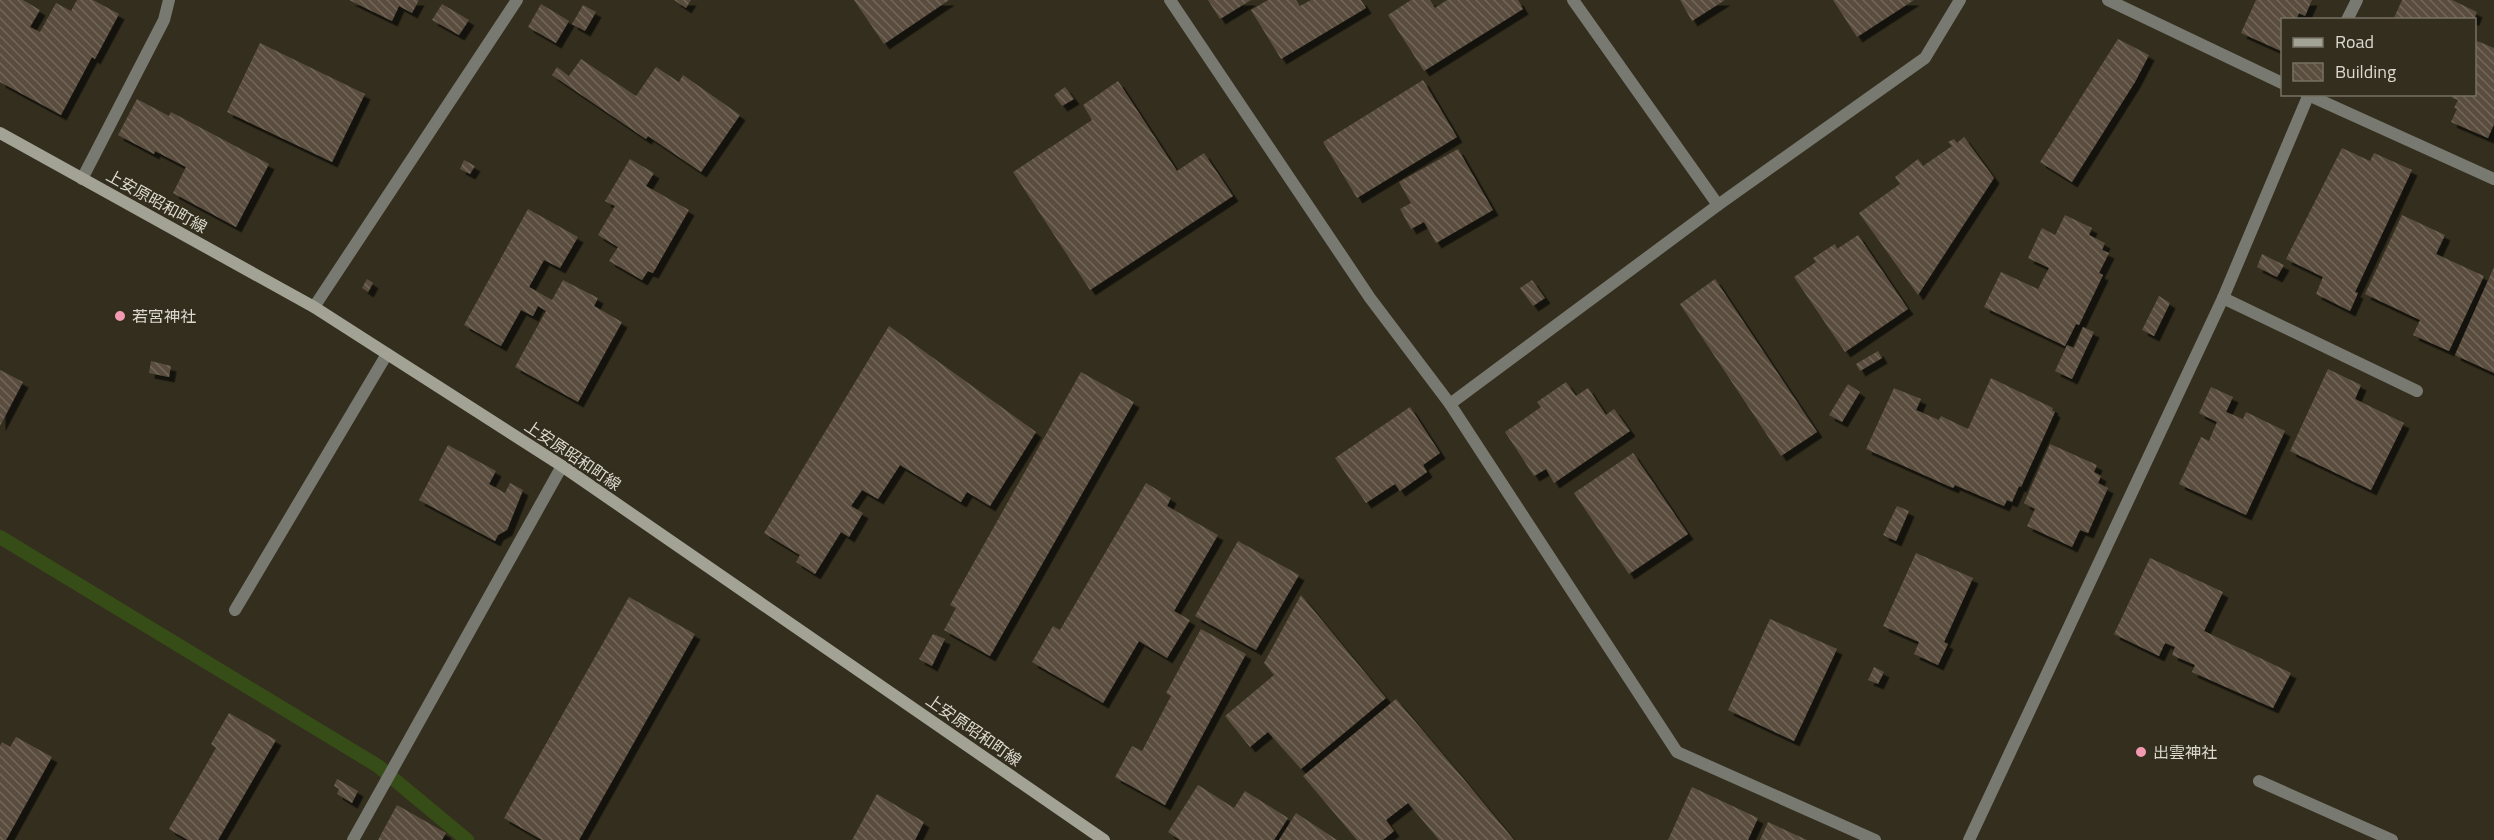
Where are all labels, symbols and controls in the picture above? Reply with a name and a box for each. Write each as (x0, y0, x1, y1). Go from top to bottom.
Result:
legend (2281, 18, 2476, 96)
text: Road (2335, 28, 2374, 55)
text: Building (2335, 58, 2396, 85)
street label: 上安原昭和町線 (102, 163, 212, 239)
place label: 若宮神社 (132, 304, 196, 328)
marker: 若宮神社 (113, 309, 127, 323)
street label: 上安原昭和町線 (520, 414, 626, 496)
street label: 上安原昭和町線 (921, 688, 1027, 772)
place label: 出雲神社 (2153, 740, 2217, 764)
marker: 出雲神社 (2134, 745, 2148, 759)

